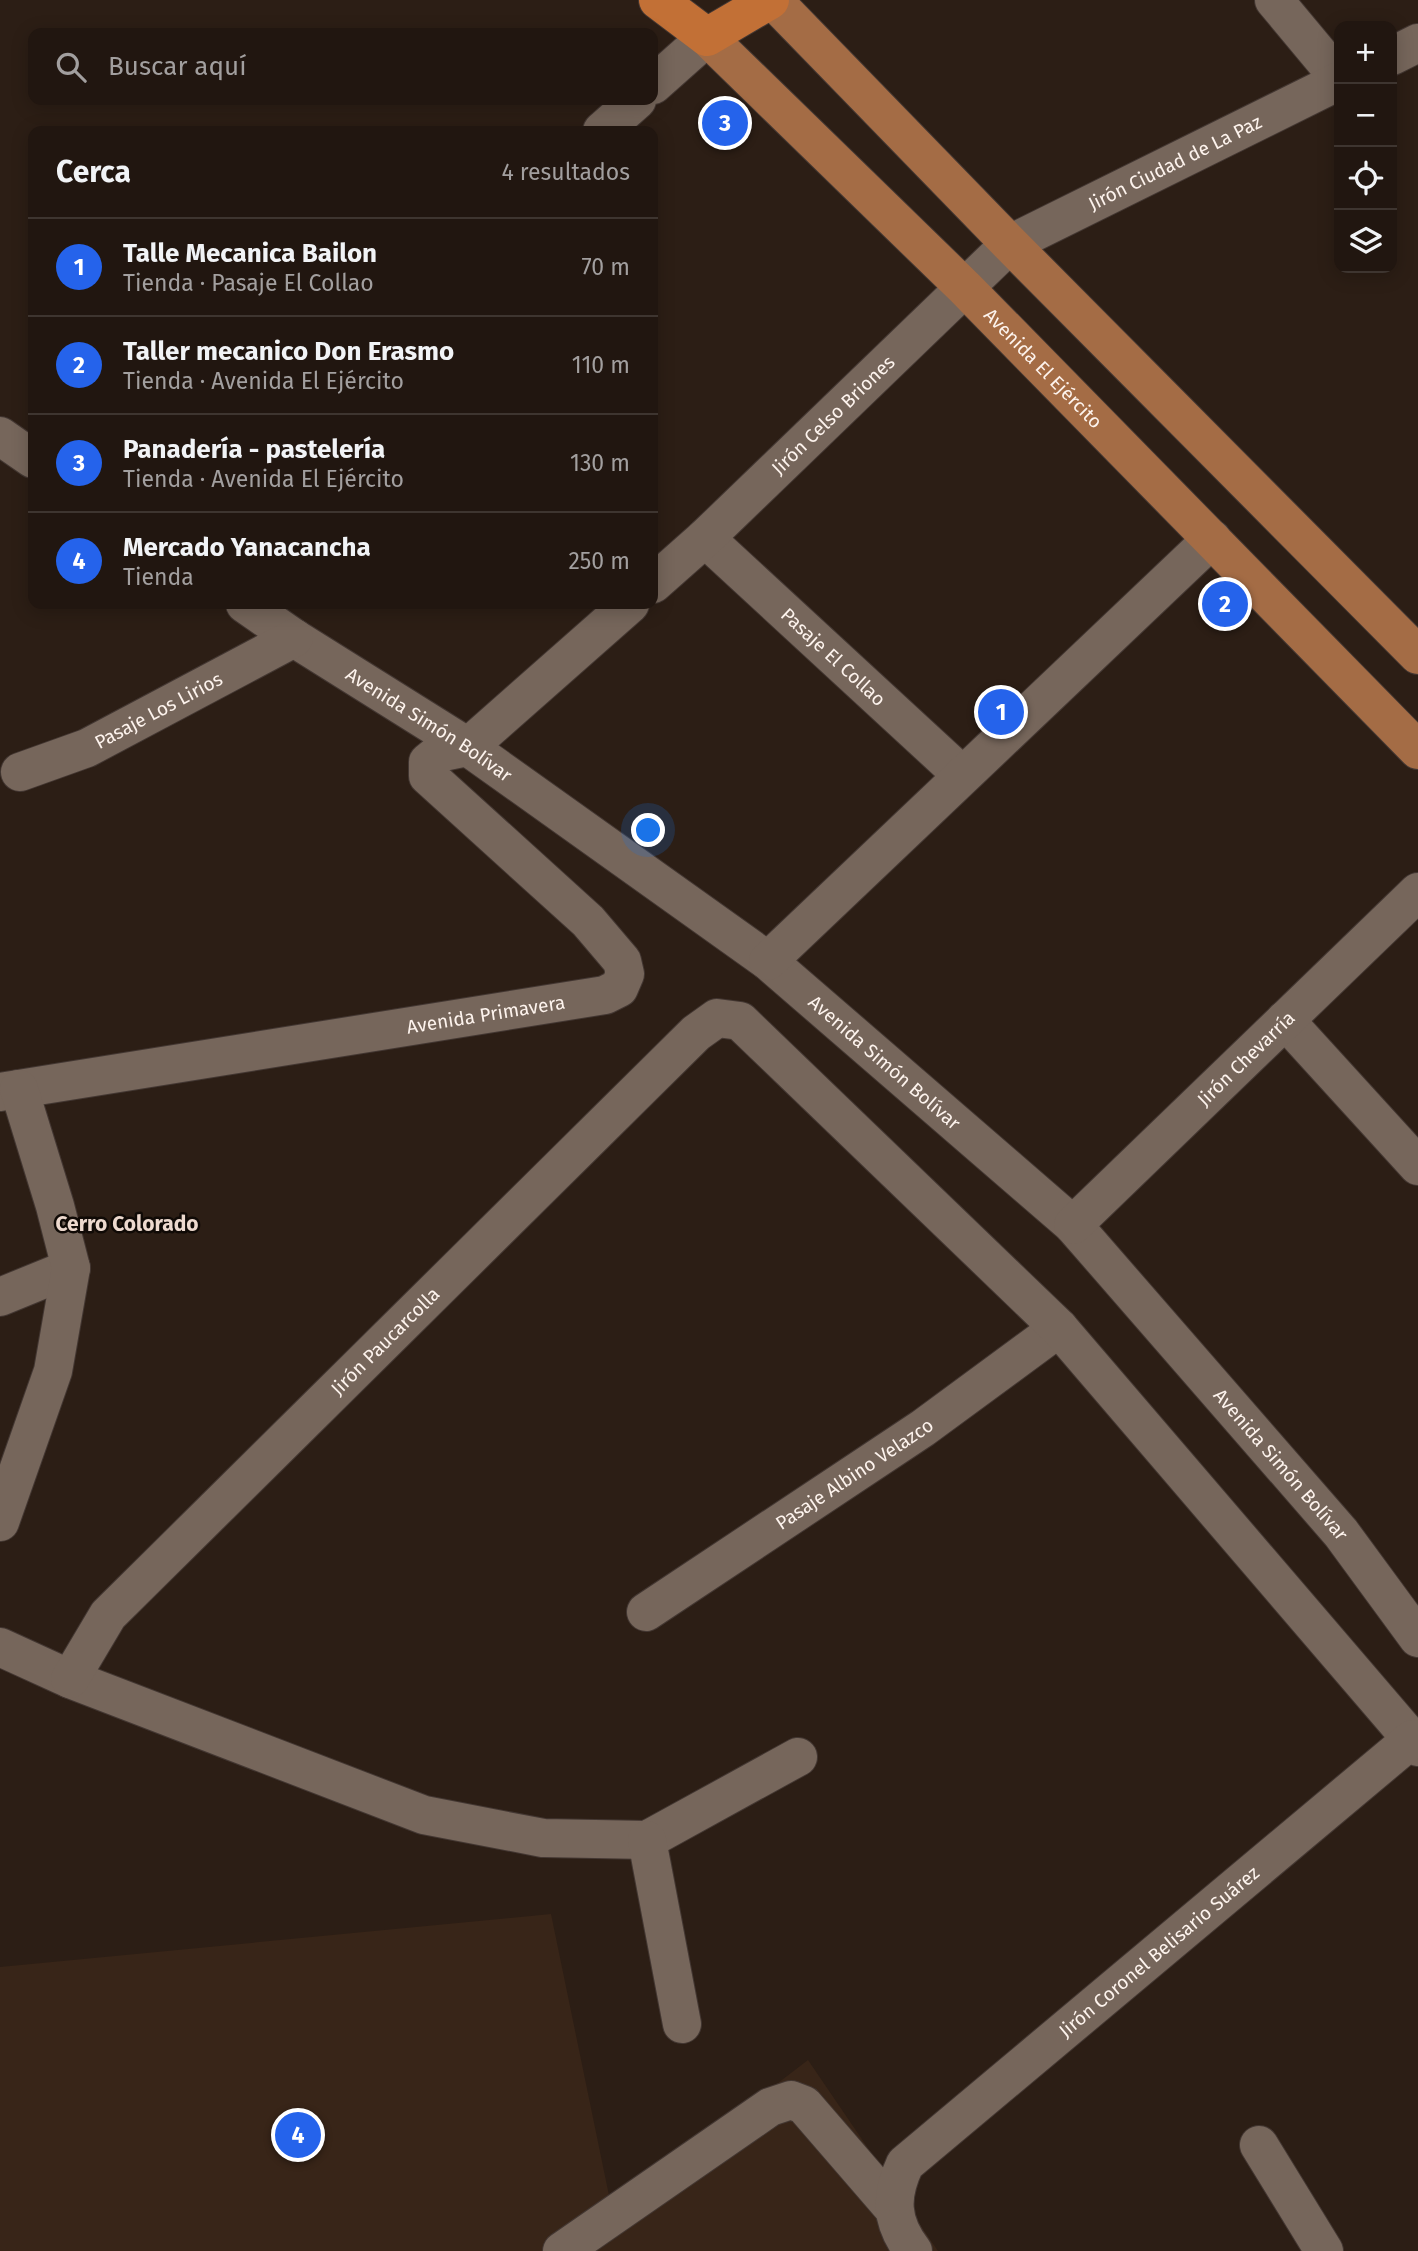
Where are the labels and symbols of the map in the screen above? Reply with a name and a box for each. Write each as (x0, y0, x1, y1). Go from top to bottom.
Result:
pin: 3 (702, 97, 748, 149)
street label: Jirón Ciudad de La Paz (1085, 110, 1266, 215)
street label: Avenida El Ejército (979, 303, 1107, 433)
street label: Jirón Celso Briones (767, 350, 900, 480)
pin: 2 (1202, 578, 1248, 630)
street label: Pasaje El Collao (776, 603, 890, 711)
street label: Avenida Simón Bolívar (342, 662, 517, 787)
street label: Pasaje Los Lirios (91, 667, 227, 754)
pin: 1 (978, 686, 1024, 738)
your location (631, 813, 665, 847)
street label: Avenida Primavera (405, 991, 567, 1039)
street label: Avenida Simón Bolívar (804, 991, 966, 1135)
street label: Jirón Chevarría (1192, 1006, 1300, 1111)
district label: Cerro Colorado (55, 1211, 199, 1237)
street label: Jirón Paucarcolla (326, 1283, 444, 1400)
street label: Avenida Simón Bolívar (1209, 1384, 1354, 1545)
street label: Pasaje Albino Velazco (771, 1413, 938, 1535)
street label: Jirón Coronel Belisario Suárez (1054, 1861, 1264, 2042)
pin: 4 (275, 2109, 321, 2161)

